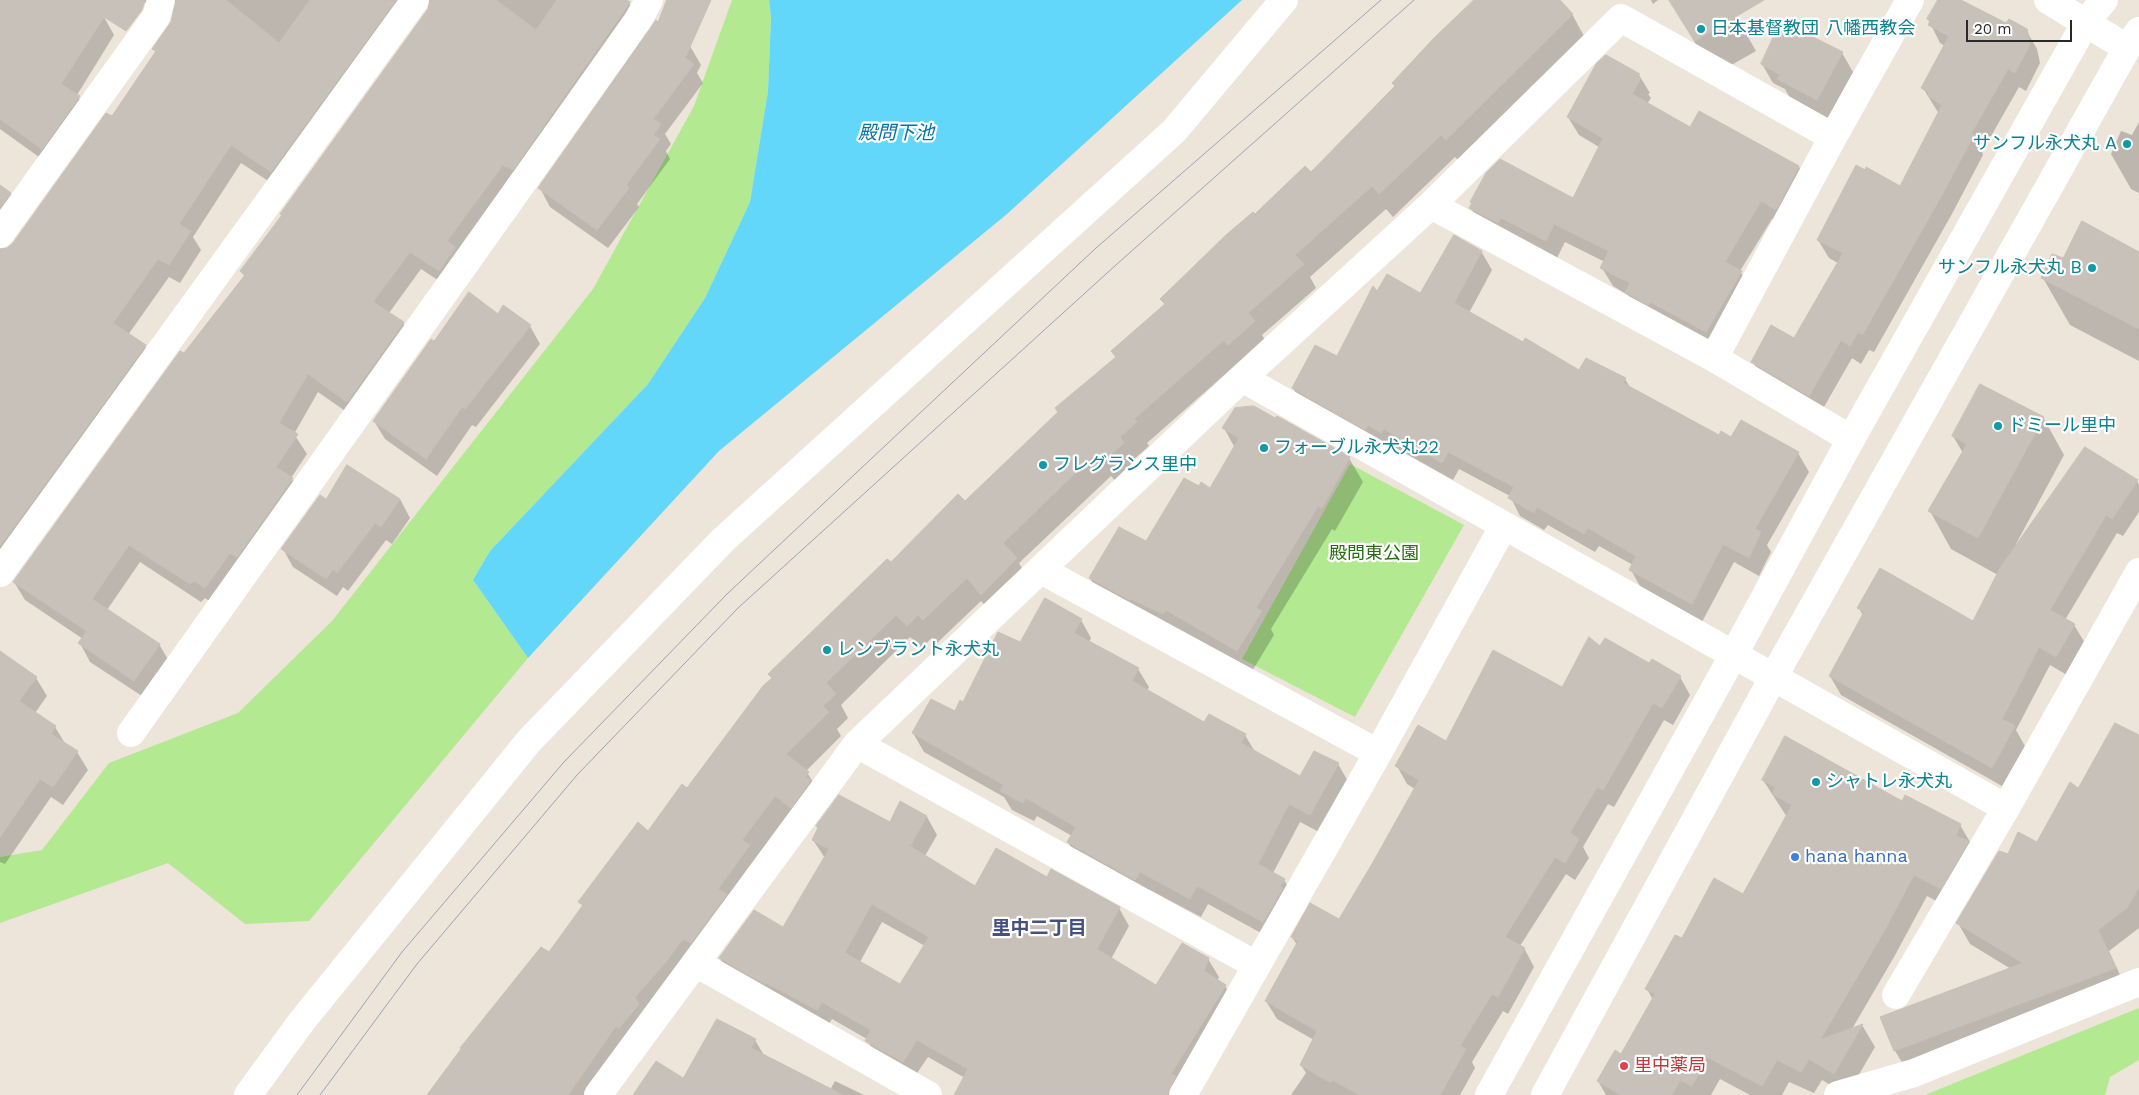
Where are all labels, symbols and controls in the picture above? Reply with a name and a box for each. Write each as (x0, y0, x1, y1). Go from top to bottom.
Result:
scale bar (1969, 10, 2075, 42)
place label: 日本基督教団 八幡西教会 (1711, 18, 1915, 40)
text: 20 m (1974, 20, 2012, 38)
marker: 日本基督教団 八幡西教会 (1695, 23, 1707, 35)
water label: 殿問下池 (858, 122, 934, 144)
place label: サンフル永犬丸 A (1973, 133, 2117, 155)
marker: サンフル永犬丸 A (2121, 138, 2133, 150)
place label: サンフル永犬丸 B (1938, 257, 2082, 279)
marker: サンフル永犬丸 B (2086, 262, 2098, 274)
place label: ドミール里中 (2008, 415, 2116, 437)
marker: ドミール里中 (1992, 420, 2004, 432)
place label: フォーブル永犬丸22 (1274, 437, 1439, 459)
marker: フォーブル永犬丸22 (1258, 442, 1270, 454)
place label: フレグランス里中 (1053, 454, 1197, 476)
marker: フレグランス里中 (1037, 459, 1049, 471)
park label: 殿問東公園 (1329, 543, 1419, 565)
place label: レンブラント永犬丸 (837, 639, 999, 661)
marker: レンブラント永犬丸 (821, 644, 833, 656)
place label: シャトレ永犬丸 (1826, 771, 1952, 793)
marker: シャトレ永犬丸 (1810, 776, 1822, 788)
place label: hana hanna (1805, 846, 1908, 868)
marker: hana hanna (1789, 851, 1801, 863)
district label: 里中二丁目 (992, 917, 1086, 939)
place label: 里中薬局 (1634, 1055, 1706, 1077)
marker: 里中薬局 (1618, 1060, 1630, 1072)

